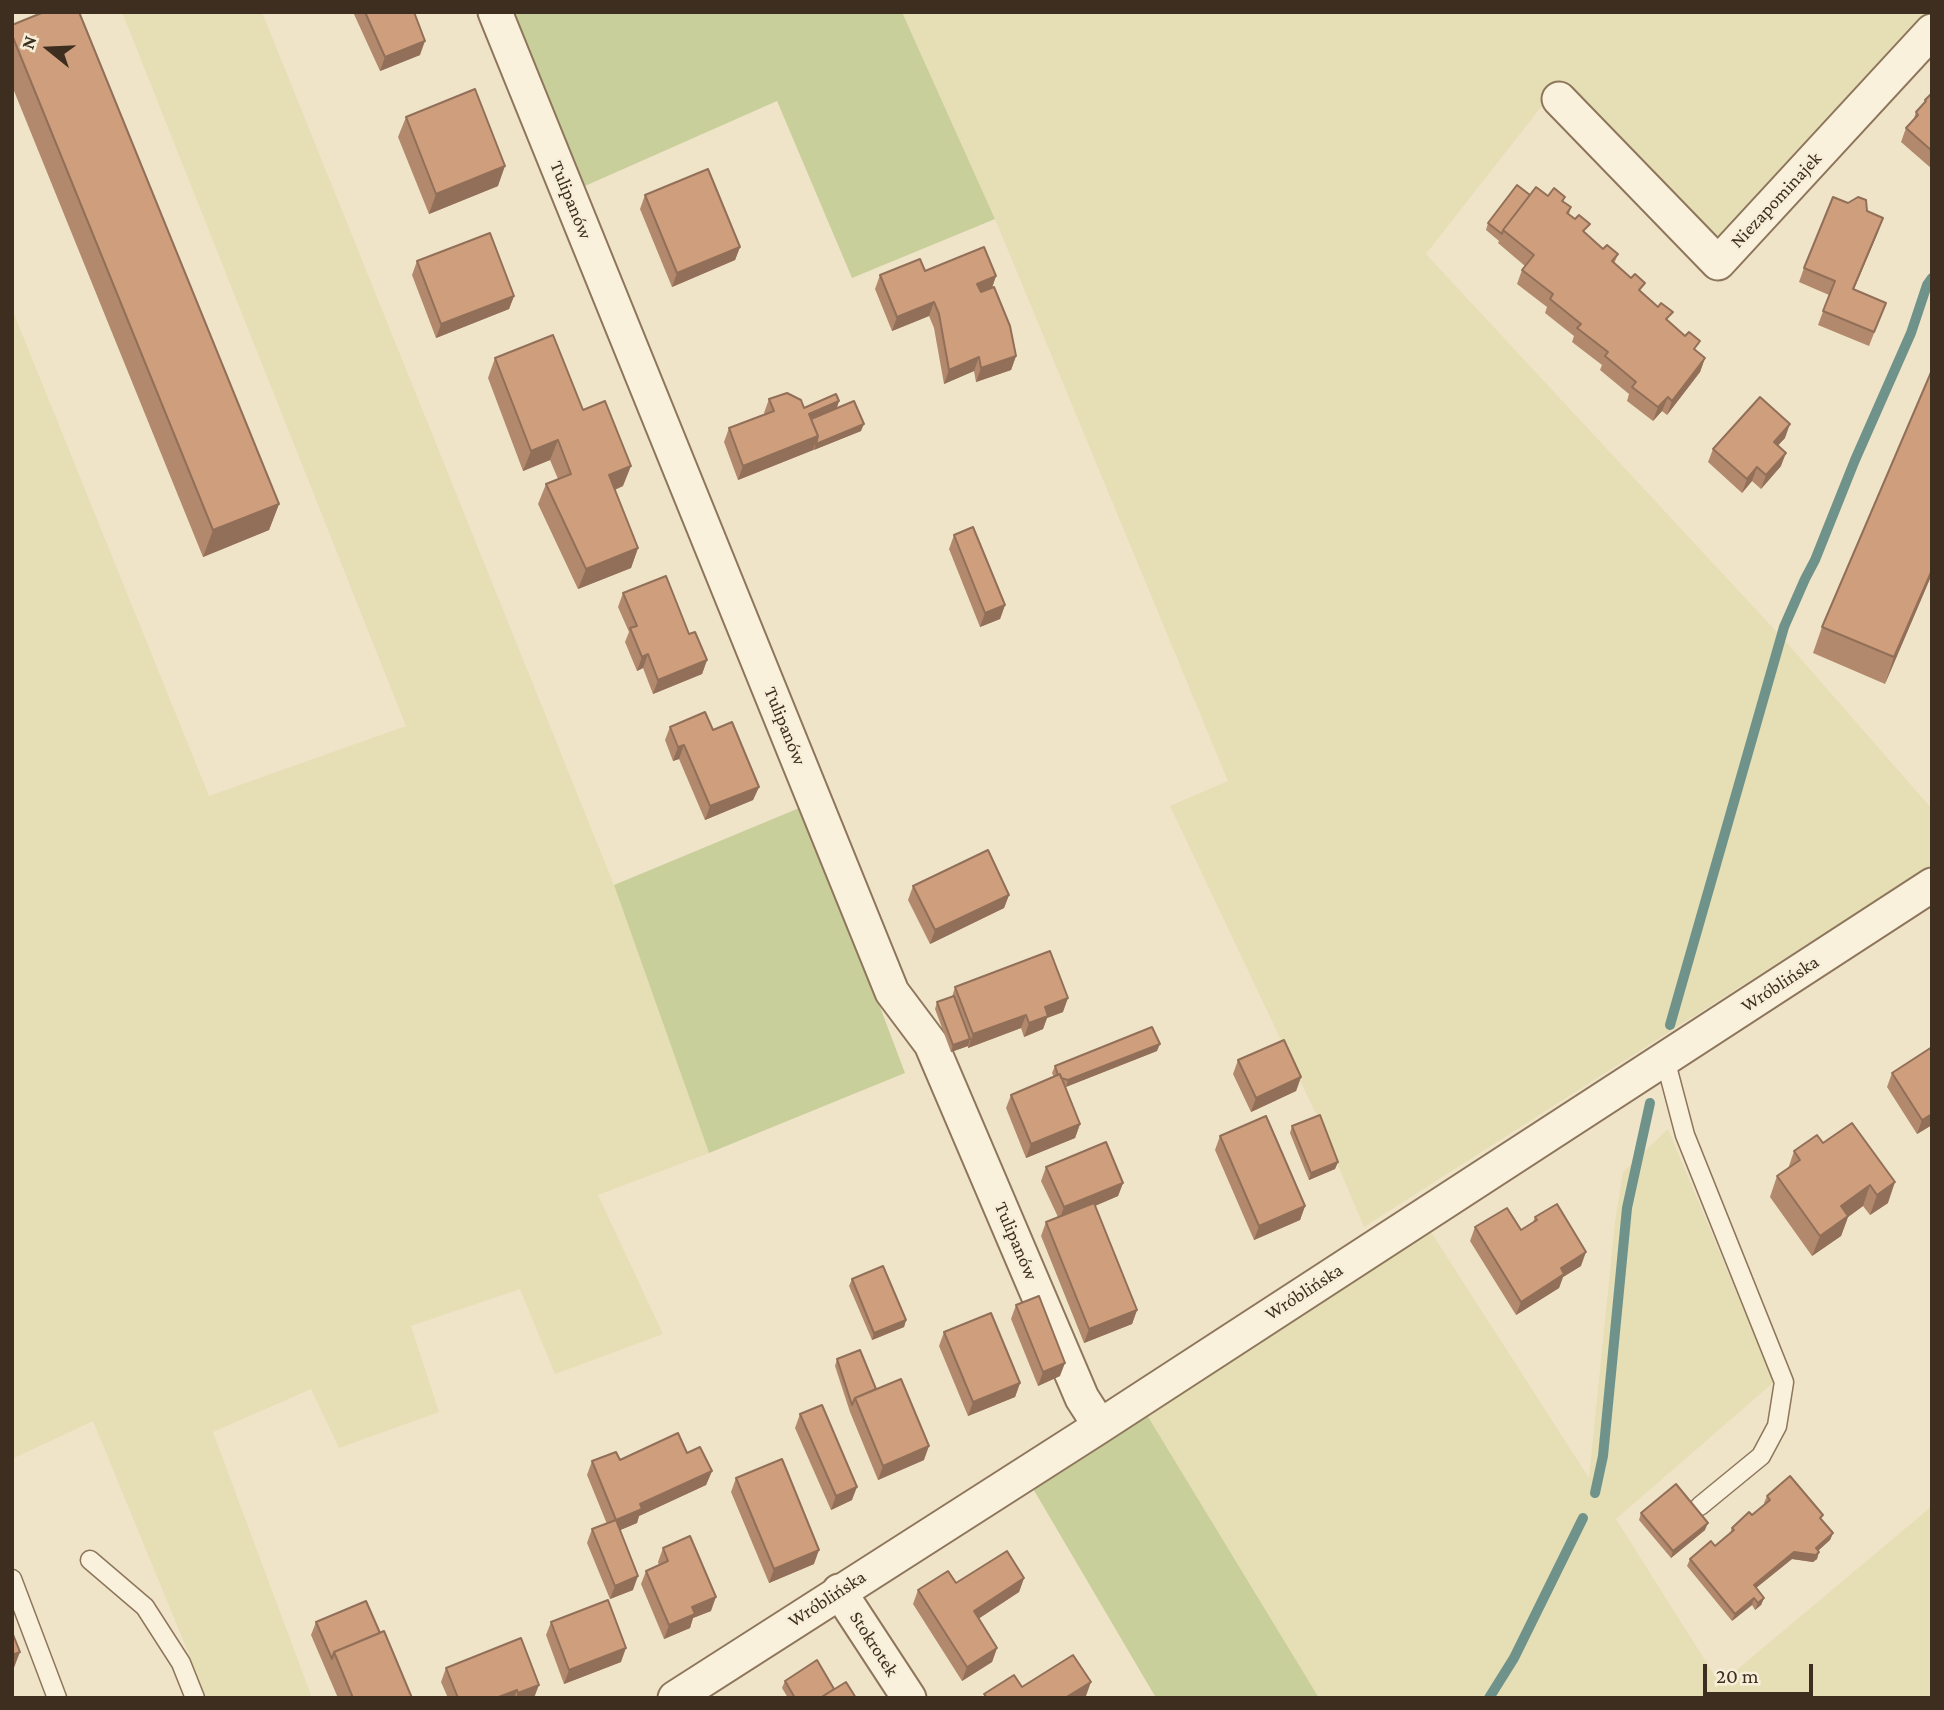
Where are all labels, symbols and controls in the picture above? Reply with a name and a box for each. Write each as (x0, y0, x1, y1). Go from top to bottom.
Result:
north arrow (14, 14, 84, 84)
text: N (17, 33, 41, 52)
street label: Niezapominajek (1726, 147, 1826, 253)
street label: Tulipanów (545, 157, 597, 243)
street label: Tulipanów (759, 683, 811, 769)
street label: Wróblińska (1737, 950, 1823, 1018)
street label: Tulipanów (989, 1199, 1043, 1283)
street label: Wróblińska (1261, 1258, 1347, 1326)
street label: Wróblińska (784, 1565, 870, 1633)
street label: Stokrotek (845, 1607, 903, 1681)
scale bar (1706, 1650, 1816, 1694)
text: 20 m (1716, 1664, 1759, 1688)

